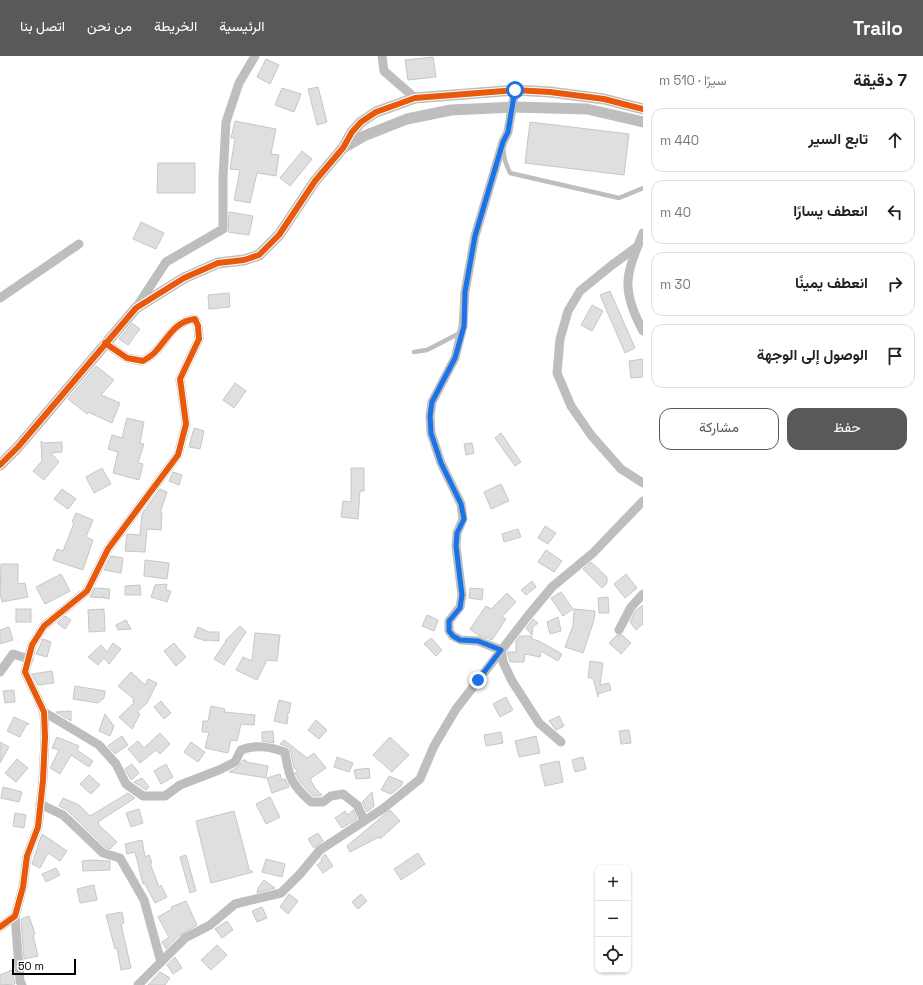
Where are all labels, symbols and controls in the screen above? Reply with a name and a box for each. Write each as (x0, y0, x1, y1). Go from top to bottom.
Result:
text: Trailo (853, 16, 903, 41)
text: اتصل بنا (20, 17, 65, 35)
text: من نحن (87, 17, 132, 35)
text: الخريطة (154, 17, 197, 35)
text: الرئيسية (219, 17, 264, 35)
text: 7 دقيقة (853, 69, 907, 91)
text: سيرًا · 510 m (659, 72, 727, 89)
route start (506, 81, 524, 99)
text: تابع السير (808, 129, 868, 148)
icon: ahead (884, 129, 906, 151)
text: 440 m (660, 132, 699, 149)
text: انعطف يسارًا (793, 201, 868, 220)
icon: left (884, 201, 906, 223)
text: 40 m (660, 204, 691, 221)
text: انعطف يمينًا (795, 273, 868, 292)
icon: right (884, 273, 906, 295)
text: 30 m (660, 276, 691, 293)
text: الوصول إلى الوجهة (757, 345, 868, 364)
icon: arrive (884, 345, 906, 367)
button: مشاركة (659, 408, 779, 450)
button: حفظ (787, 408, 907, 450)
route end (469, 671, 487, 689)
map controls (595, 865, 631, 973)
button: + (595, 865, 631, 901)
button: − (595, 901, 631, 937)
button: locate (595, 937, 631, 973)
scale bar (12, 957, 76, 976)
text: 50 m (18, 959, 44, 973)

